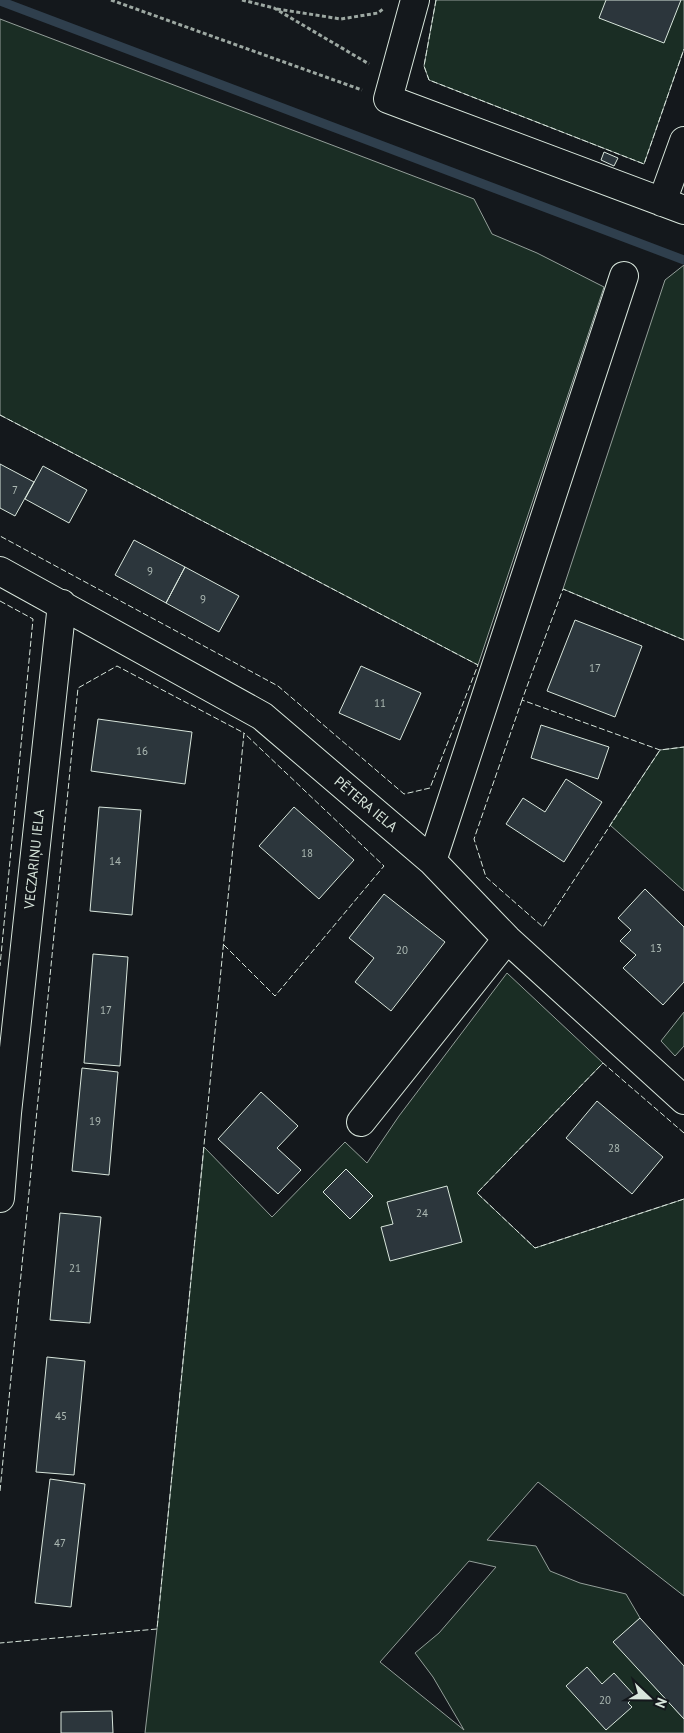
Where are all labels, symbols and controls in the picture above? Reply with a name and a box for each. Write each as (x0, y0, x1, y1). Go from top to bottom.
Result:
house number: 7 (12, 483, 18, 497)
house number: 9 (147, 564, 153, 578)
house number: 9 (200, 592, 206, 606)
house number: 17 (589, 661, 601, 675)
house number: 11 (374, 696, 386, 710)
house number: 16 (136, 744, 148, 758)
street label: PĒTERA IELA (331, 772, 402, 836)
street label: VECZARIŅU IELA (20, 807, 48, 911)
house number: 18 (301, 846, 313, 860)
house number: 14 (109, 854, 121, 868)
house number: 13 (650, 941, 662, 955)
house number: 20 (396, 943, 408, 957)
house number: 17 (100, 1003, 112, 1017)
house number: 19 (89, 1114, 101, 1128)
house number: 28 (608, 1141, 620, 1155)
house number: 24 (416, 1206, 428, 1220)
house number: 21 (69, 1261, 81, 1275)
house number: 45 (55, 1409, 67, 1423)
house number: 47 (54, 1536, 66, 1550)
north arrow (624, 1673, 674, 1723)
house number: 20 (599, 1693, 611, 1707)
text: N (651, 1695, 671, 1711)

